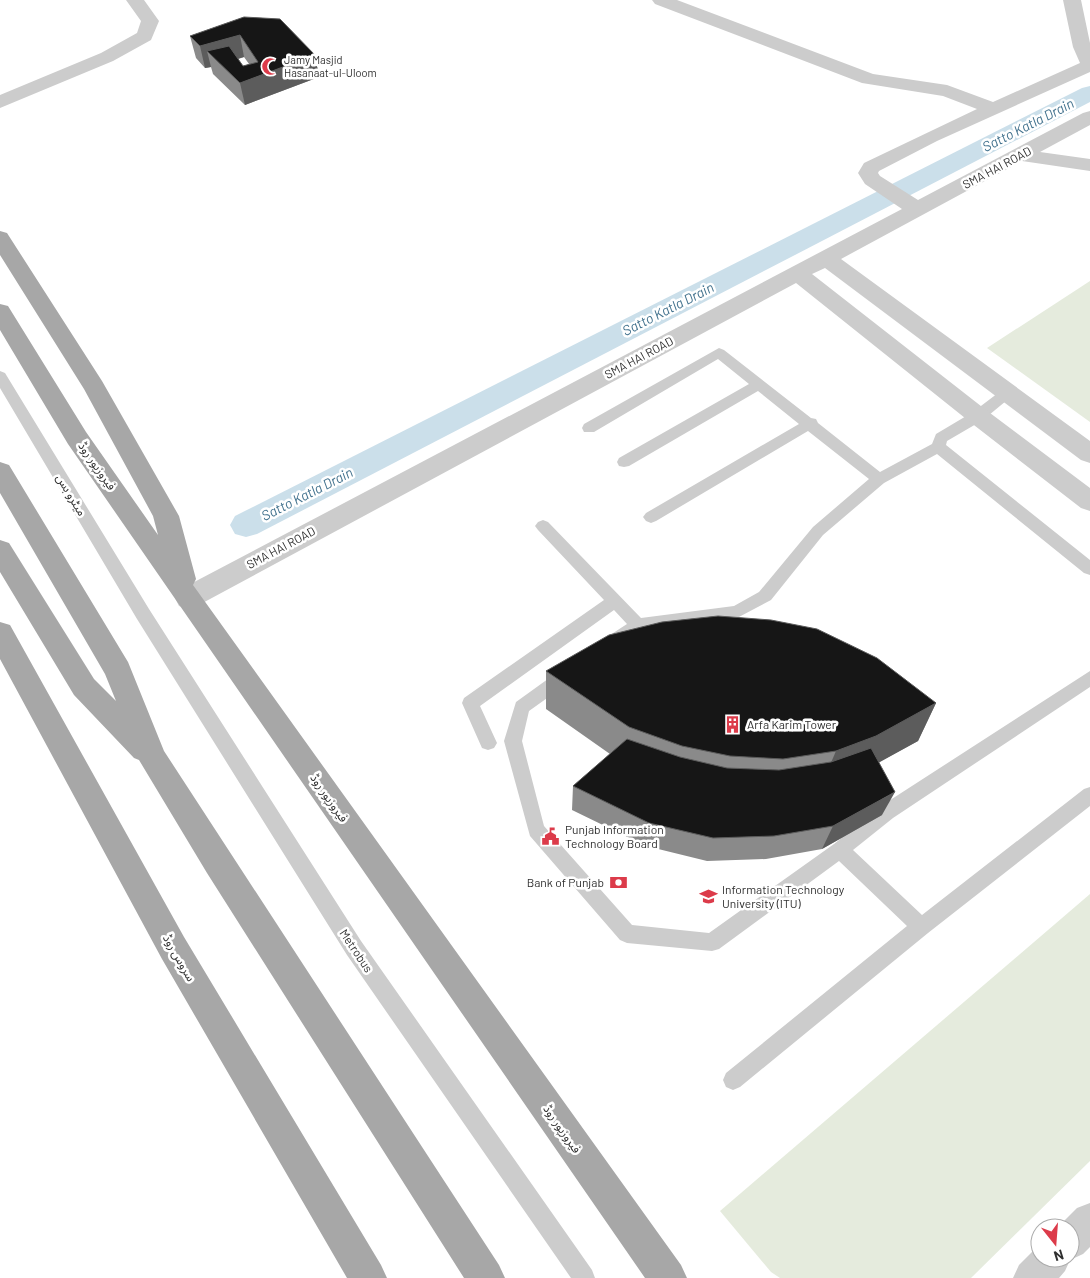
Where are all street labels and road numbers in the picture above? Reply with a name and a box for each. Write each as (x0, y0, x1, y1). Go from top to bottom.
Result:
street label: SMA HAI ROAD (960, 143, 1033, 191)
street label: SMA HAI ROAD (602, 333, 675, 381)
street label: فیروزپور روڈ (74, 439, 119, 493)
street label: میٹرو بس (53, 471, 90, 518)
street label: SMA HAI ROAD (244, 523, 317, 571)
street label: فیروزپور روڈ (306, 771, 351, 825)
street label: Metrobus (337, 926, 376, 975)
street label: سروس روڈ (160, 932, 199, 984)
street label: فیروزپور روڈ (539, 1102, 584, 1156)

